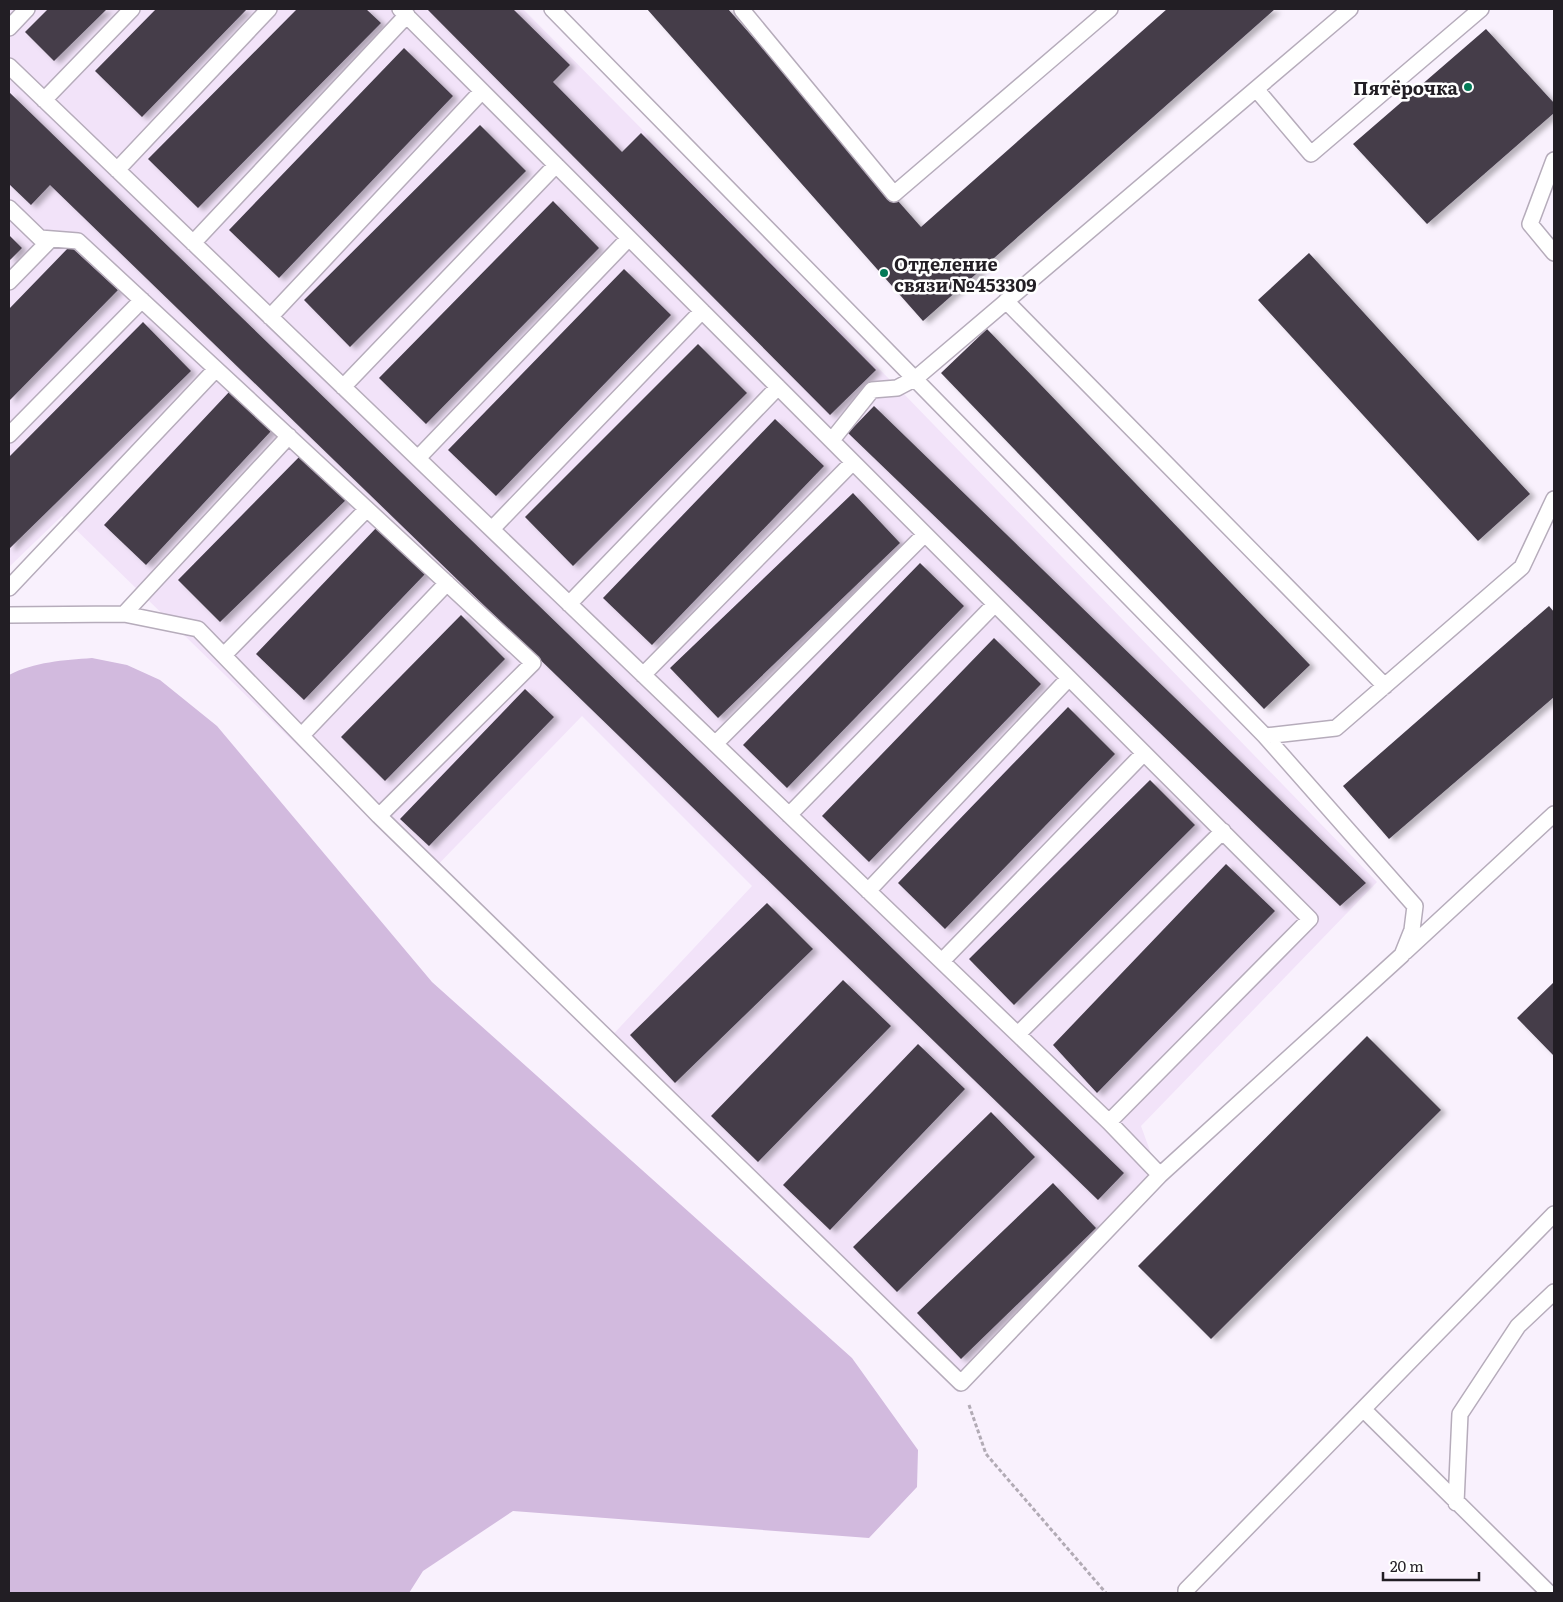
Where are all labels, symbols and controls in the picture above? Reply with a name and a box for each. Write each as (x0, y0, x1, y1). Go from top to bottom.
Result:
place label: Пятёрочка (1353, 74, 1459, 101)
marker: Пятёрочка (1462, 81, 1474, 93)
place label: Отделение связи №453309 (894, 250, 1037, 298)
marker: Отделение связи №453309 (878, 267, 890, 279)
scale bar (1383, 1550, 1479, 1582)
text: 20 m (1390, 1554, 1424, 1577)

